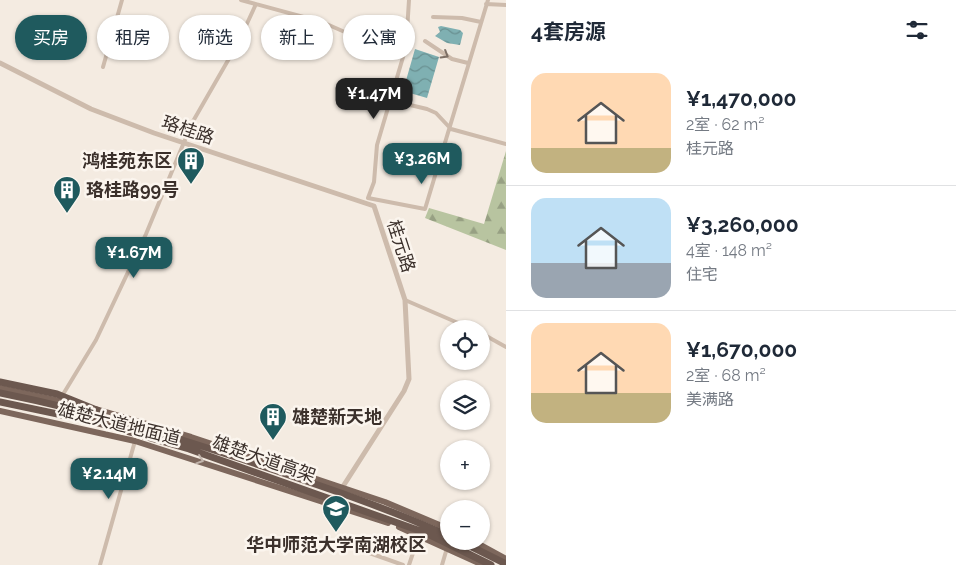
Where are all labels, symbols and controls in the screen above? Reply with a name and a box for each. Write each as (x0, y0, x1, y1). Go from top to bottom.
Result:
chip: 买房 (15, 15, 87, 60)
chip: 租房 (97, 15, 169, 60)
chip: 筛选 (179, 15, 251, 60)
chip: 新上 (261, 15, 333, 60)
chip: 公寓 (343, 15, 415, 60)
icon: filters (903, 16, 931, 44)
text: 4套房源 (531, 19, 606, 44)
one-way arrow (440, 48, 449, 58)
pin: ¥1.47M (333, 78, 415, 120)
text: ¥1.47M (347, 84, 401, 103)
text: ¥1,470,000 (686, 86, 796, 111)
icon: home (571, 93, 631, 153)
street label: 珞桂路 (159, 111, 217, 148)
text: 2室 · 62 m² (686, 115, 765, 134)
text: 桂元路 (686, 139, 734, 158)
pin: ¥3.26M (381, 142, 463, 185)
building icon: 鸿桂苑东区 (176, 146, 206, 185)
text: ¥3.26M (394, 149, 450, 168)
place label: 鸿桂苑东区 (82, 150, 172, 171)
building icon: 珞桂路99号 (52, 175, 82, 214)
place label: 珞桂路99号 (86, 179, 179, 200)
text: ¥3,260,000 (686, 212, 799, 237)
street label: 桂元路 (383, 217, 420, 275)
icon: home (571, 218, 631, 278)
pin: ¥1.67M (93, 236, 175, 279)
text: 4室 · 148 m² (686, 241, 772, 260)
text: ¥1.67M (106, 243, 162, 262)
text: 住宅 (686, 265, 718, 284)
map controls (440, 320, 490, 550)
button: locate (440, 320, 490, 370)
text: ¥1,670,000 (686, 337, 797, 362)
icon: home (571, 343, 631, 403)
text: 2室 · 68 m² (686, 366, 766, 385)
button: layers (440, 380, 490, 430)
text: 美满路 (686, 390, 734, 409)
street label: 雄楚大道地面道 (55, 398, 183, 449)
building icon: 雄楚新天地 (258, 402, 288, 441)
place label: 雄楚新天地 (292, 406, 382, 427)
street label: 雄楚大道高架 (210, 431, 319, 486)
button: + (440, 440, 490, 490)
one-way arrow (195, 455, 204, 465)
pin: ¥2.14M (68, 458, 150, 500)
text: ¥2.14M (82, 464, 136, 483)
school or university icon: 华中师范大学南湖校区 (321, 494, 351, 533)
button: − (440, 500, 490, 550)
place label: 华中师范大学南湖校区 (246, 534, 426, 555)

